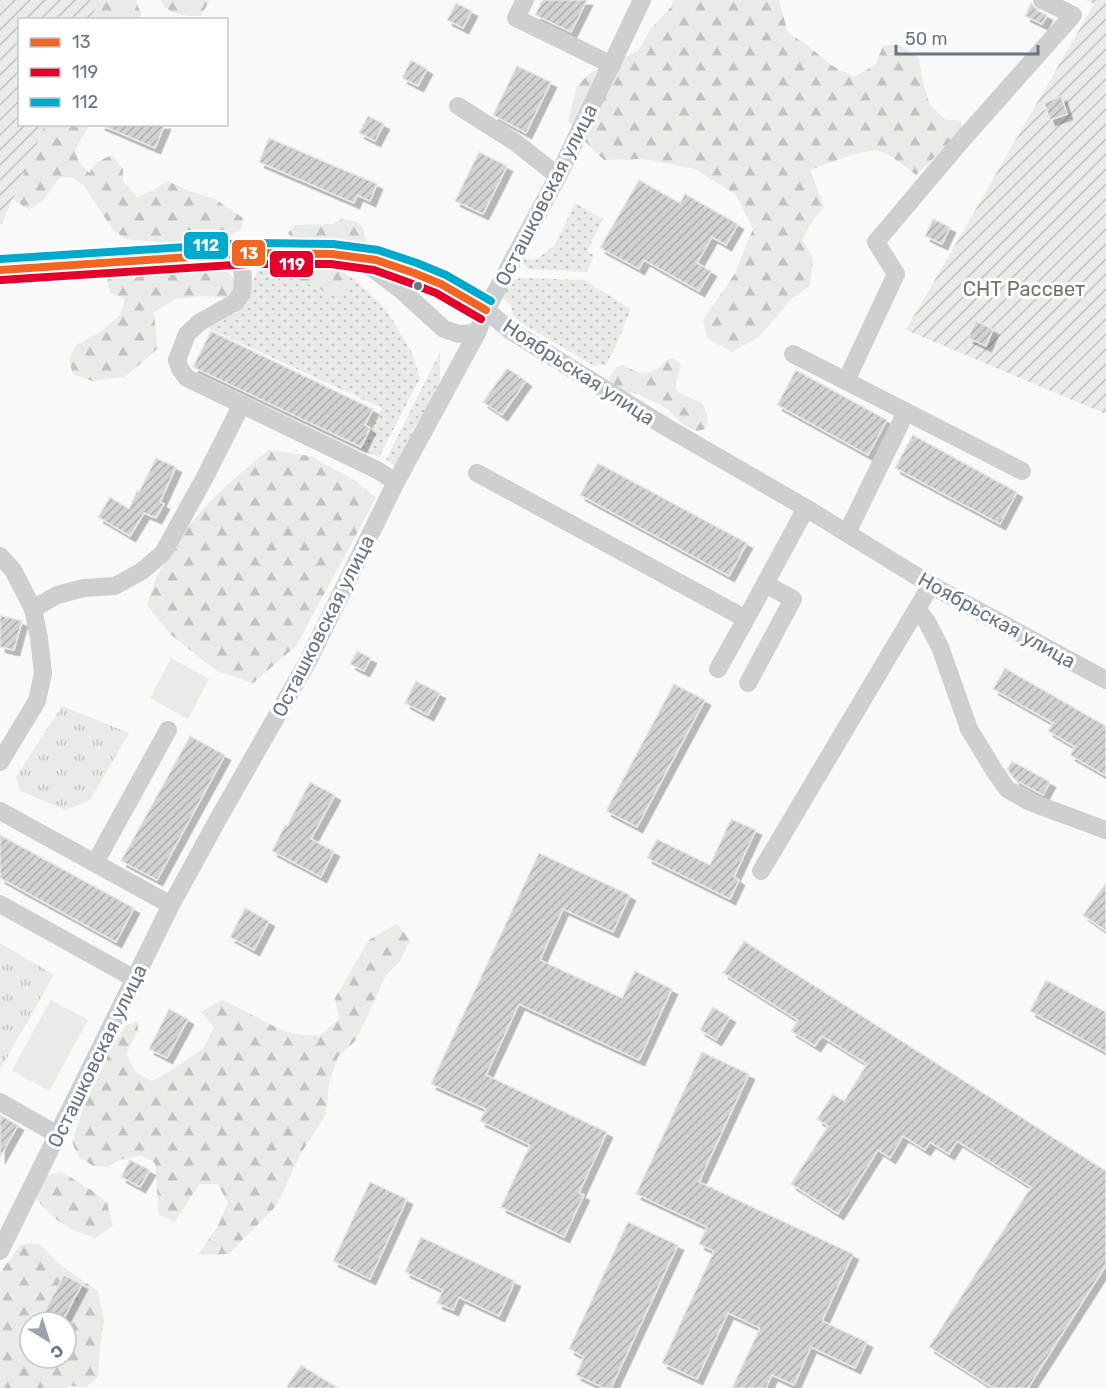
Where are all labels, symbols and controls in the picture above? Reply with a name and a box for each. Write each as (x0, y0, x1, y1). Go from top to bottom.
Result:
legend (18, 18, 228, 126)
scale bar (896, 18, 1038, 56)
text: 50 m (905, 28, 948, 50)
text: 13 (72, 31, 91, 53)
text: 119 (72, 61, 98, 83)
text: 112 (72, 91, 98, 113)
street label: Осташковская улица (490, 100, 602, 290)
line badge: 112 (183, 231, 229, 260)
text: 112 (193, 236, 219, 255)
line badge: 13 (231, 239, 266, 267)
text: 13 (240, 244, 258, 263)
line badge: 119 (269, 250, 314, 278)
text: 119 (279, 255, 305, 274)
park label: СНТ Рассвет (963, 277, 1085, 301)
unlabelled marker (412, 280, 424, 292)
street label: Ноябрьская улица (499, 314, 659, 430)
street label: Осташковская улица (267, 531, 379, 721)
street label: Ноябрьская улица (914, 567, 1080, 673)
street label: Осташковская улица (42, 961, 152, 1151)
north arrow (18, 1310, 78, 1370)
text: С (47, 1340, 67, 1362)

